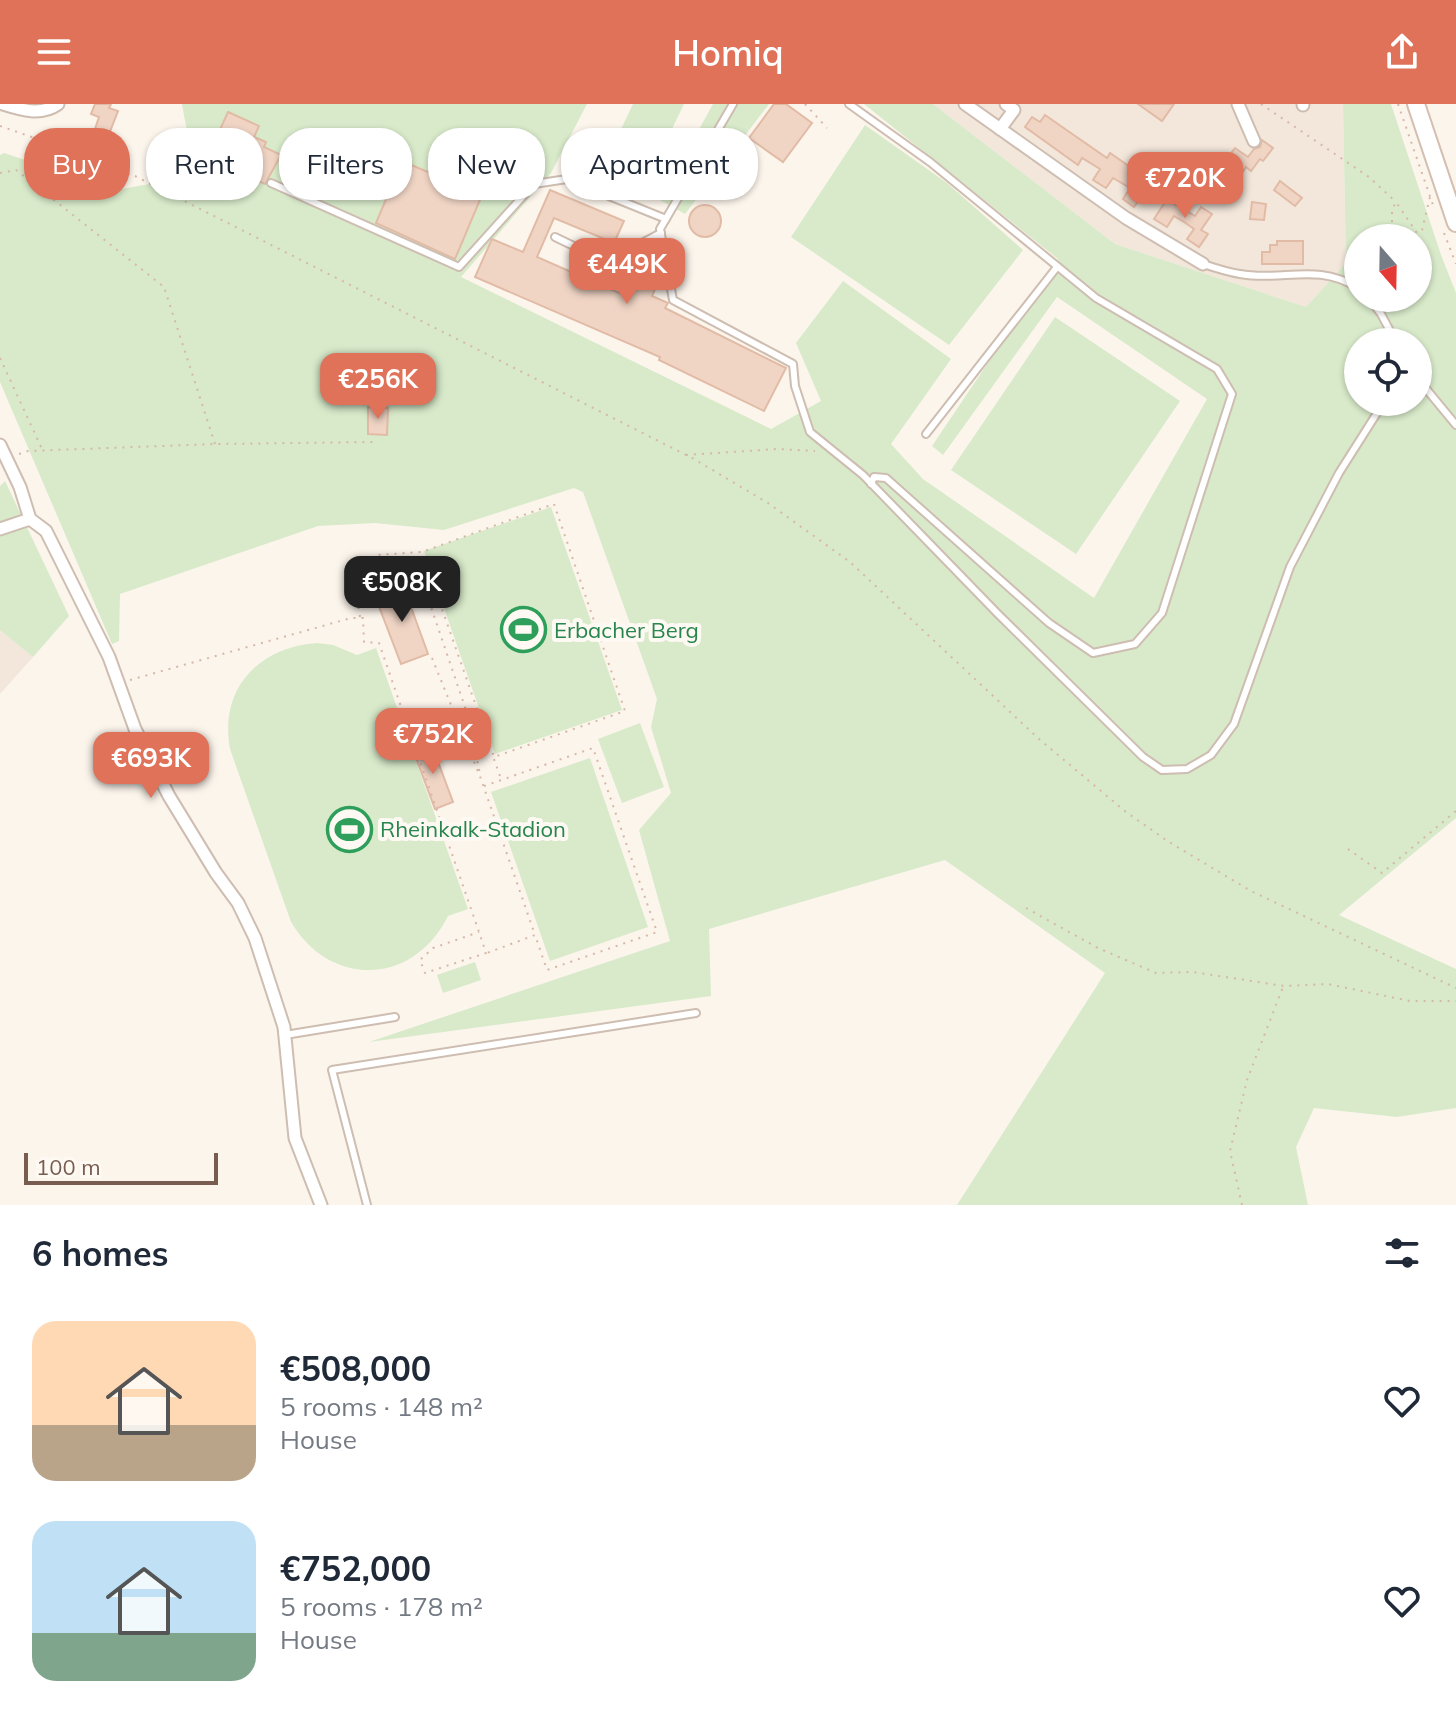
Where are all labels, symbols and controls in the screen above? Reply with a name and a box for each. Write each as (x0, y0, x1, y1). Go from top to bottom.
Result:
icon: menu (32, 30, 76, 74)
text: Homiq (672, 30, 784, 75)
icon: share (1380, 30, 1424, 74)
chip: Buy (24, 128, 130, 200)
chip: Rent (146, 128, 263, 200)
chip: Filters (279, 128, 412, 200)
chip: New (428, 128, 545, 200)
chip: Apartment (561, 128, 758, 200)
pin: €720K (1129, 152, 1241, 220)
text: €720K (1145, 161, 1225, 194)
north arrow (1344, 224, 1432, 312)
map controls (1344, 224, 1432, 416)
pin: €449K (571, 238, 683, 306)
text: €449K (587, 247, 667, 280)
button: locate (1344, 328, 1432, 416)
pin: €256K (322, 353, 434, 421)
text: €256K (338, 362, 418, 395)
pin: €508K (346, 556, 458, 624)
text: €508K (362, 565, 442, 598)
sports icon: Erbacher Berg (499, 606, 547, 654)
place label: Erbacher Berg (554, 616, 699, 644)
pin: €752K (377, 708, 489, 776)
text: €752K (393, 717, 473, 750)
pin: €693K (95, 732, 207, 800)
text: €693K (111, 741, 191, 774)
sports icon: Rheinkalk-Stadion (325, 805, 373, 853)
place label: Rheinkalk-Stadion (380, 815, 566, 843)
scale bar (24, 1149, 218, 1185)
text: 100 m (36, 1153, 101, 1181)
icon: filters (1380, 1231, 1424, 1275)
text: 6 homes (32, 1232, 169, 1275)
text: €508,000 (280, 1347, 431, 1390)
icon: home (96, 1353, 192, 1449)
icon: heart (1380, 1379, 1424, 1423)
text: 5 rooms · 148 m² (280, 1390, 483, 1423)
text: House (280, 1423, 357, 1456)
text: €752,000 (280, 1547, 431, 1590)
icon: home (96, 1553, 192, 1649)
icon: heart (1380, 1579, 1424, 1623)
text: 5 rooms · 178 m² (280, 1590, 483, 1623)
text: House (280, 1623, 357, 1656)

